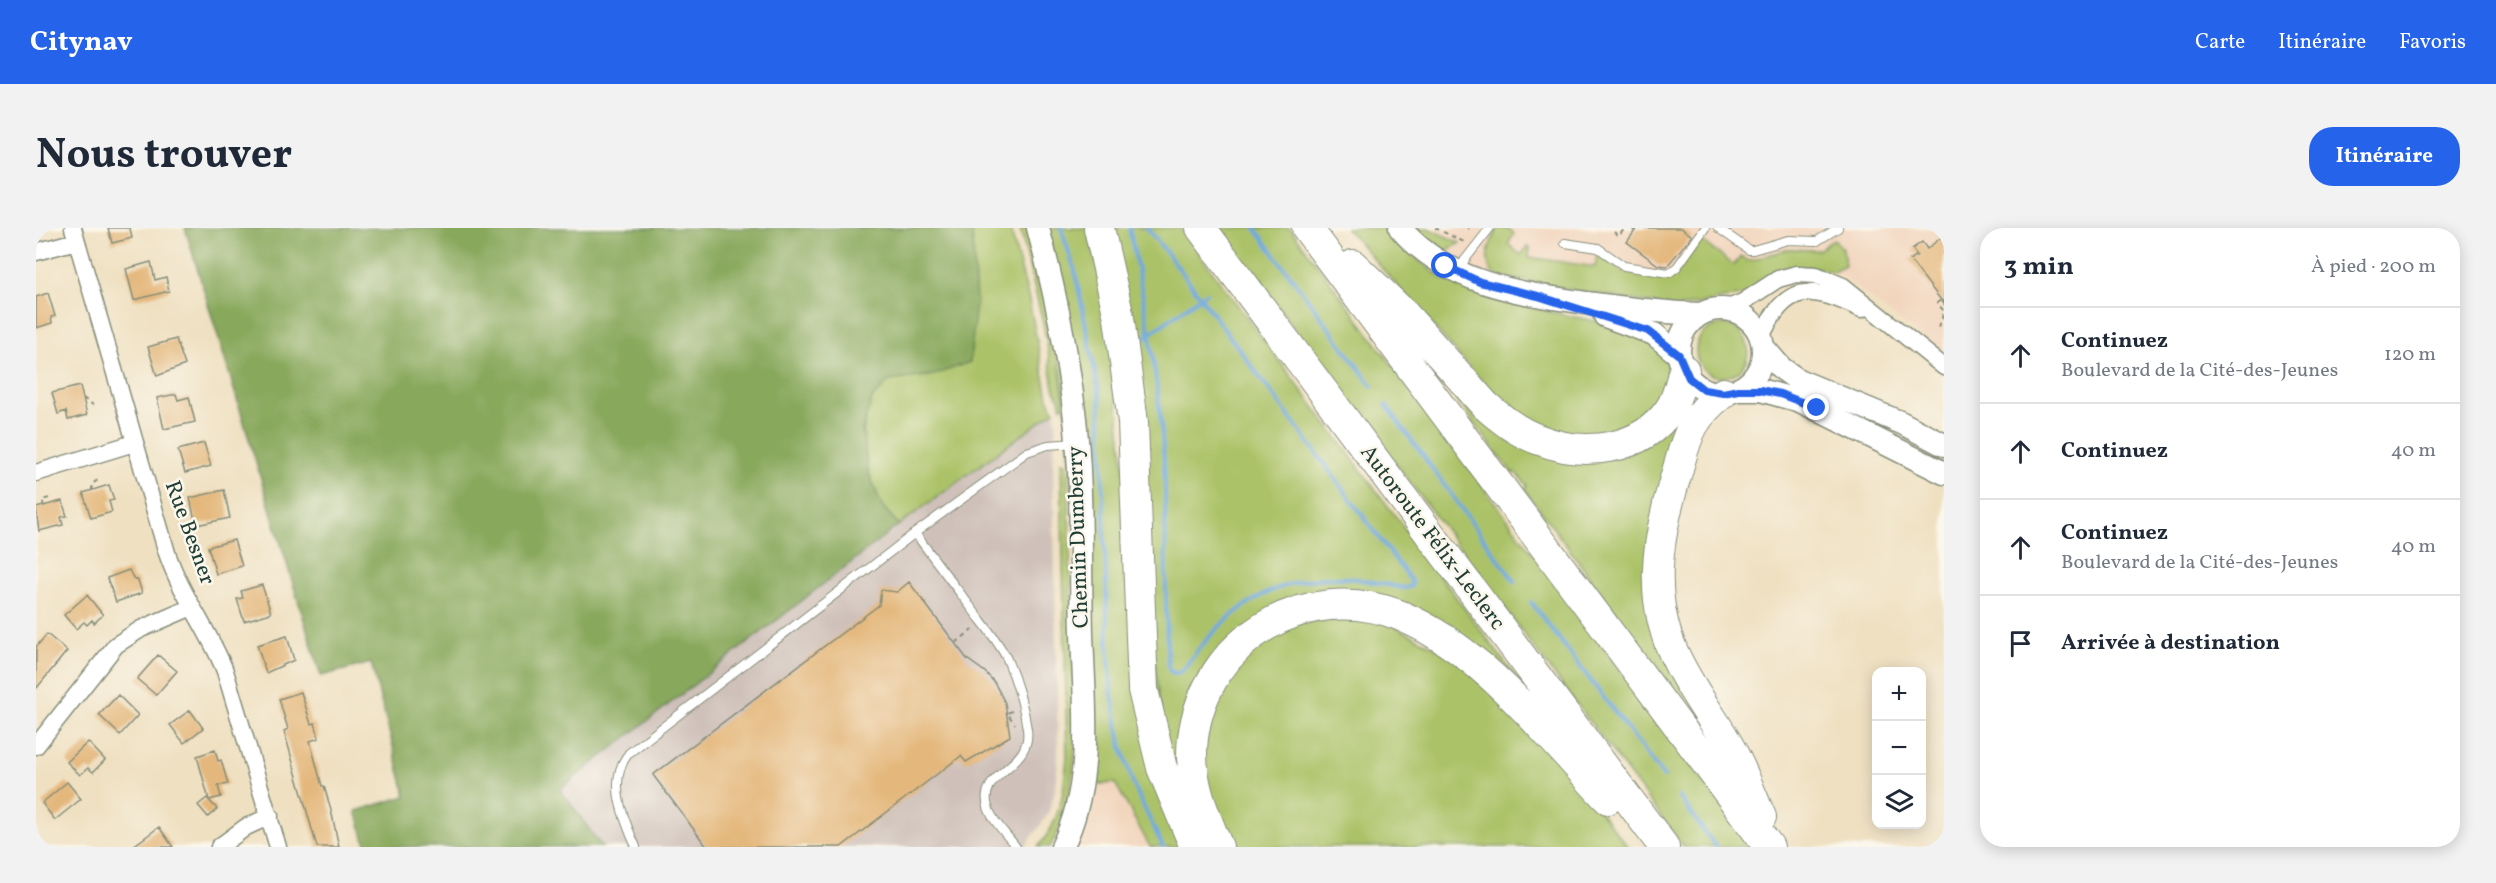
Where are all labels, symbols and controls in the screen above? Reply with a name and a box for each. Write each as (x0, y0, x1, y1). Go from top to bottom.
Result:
text: Citynav (30, 23, 133, 62)
text: Carte (2195, 28, 2245, 57)
text: Itinéraire (2278, 28, 2366, 57)
text: Favoris (2399, 28, 2466, 57)
text: Nous trouver (36, 127, 292, 186)
button: Itinéraire (2309, 127, 2460, 186)
text: 3 min (2004, 249, 2074, 285)
route start (1431, 252, 1457, 278)
text: À pied · 200 m (2311, 253, 2436, 281)
text: Continuez (2061, 326, 2168, 357)
icon: ahead (2004, 339, 2037, 372)
text: 120 m (2384, 341, 2436, 369)
text: Boulevard de la Cité-des-Jeunes (2061, 357, 2338, 385)
route end (1803, 394, 1829, 420)
icon: ahead (2004, 435, 2037, 468)
text: Continuez (2061, 436, 2168, 467)
text: 40 m (2391, 437, 2436, 465)
street label: Autoroute Félix-Leclerc (1352, 439, 1512, 637)
street label: Chemin Dumberry (1060, 445, 1098, 629)
street label: Rue Besner (156, 477, 222, 589)
text: Continuez (2061, 518, 2168, 549)
icon: ahead (2004, 531, 2037, 564)
text: 40 m (2391, 533, 2436, 561)
text: Boulevard de la Cité-des-Jeunes (2061, 549, 2338, 577)
icon: arrive (2004, 627, 2037, 660)
text: Arrivée à destination (2061, 628, 2280, 659)
map controls (1872, 667, 1926, 829)
button: + (1872, 667, 1926, 721)
button: − (1872, 721, 1926, 775)
button: layers (1872, 775, 1926, 829)

